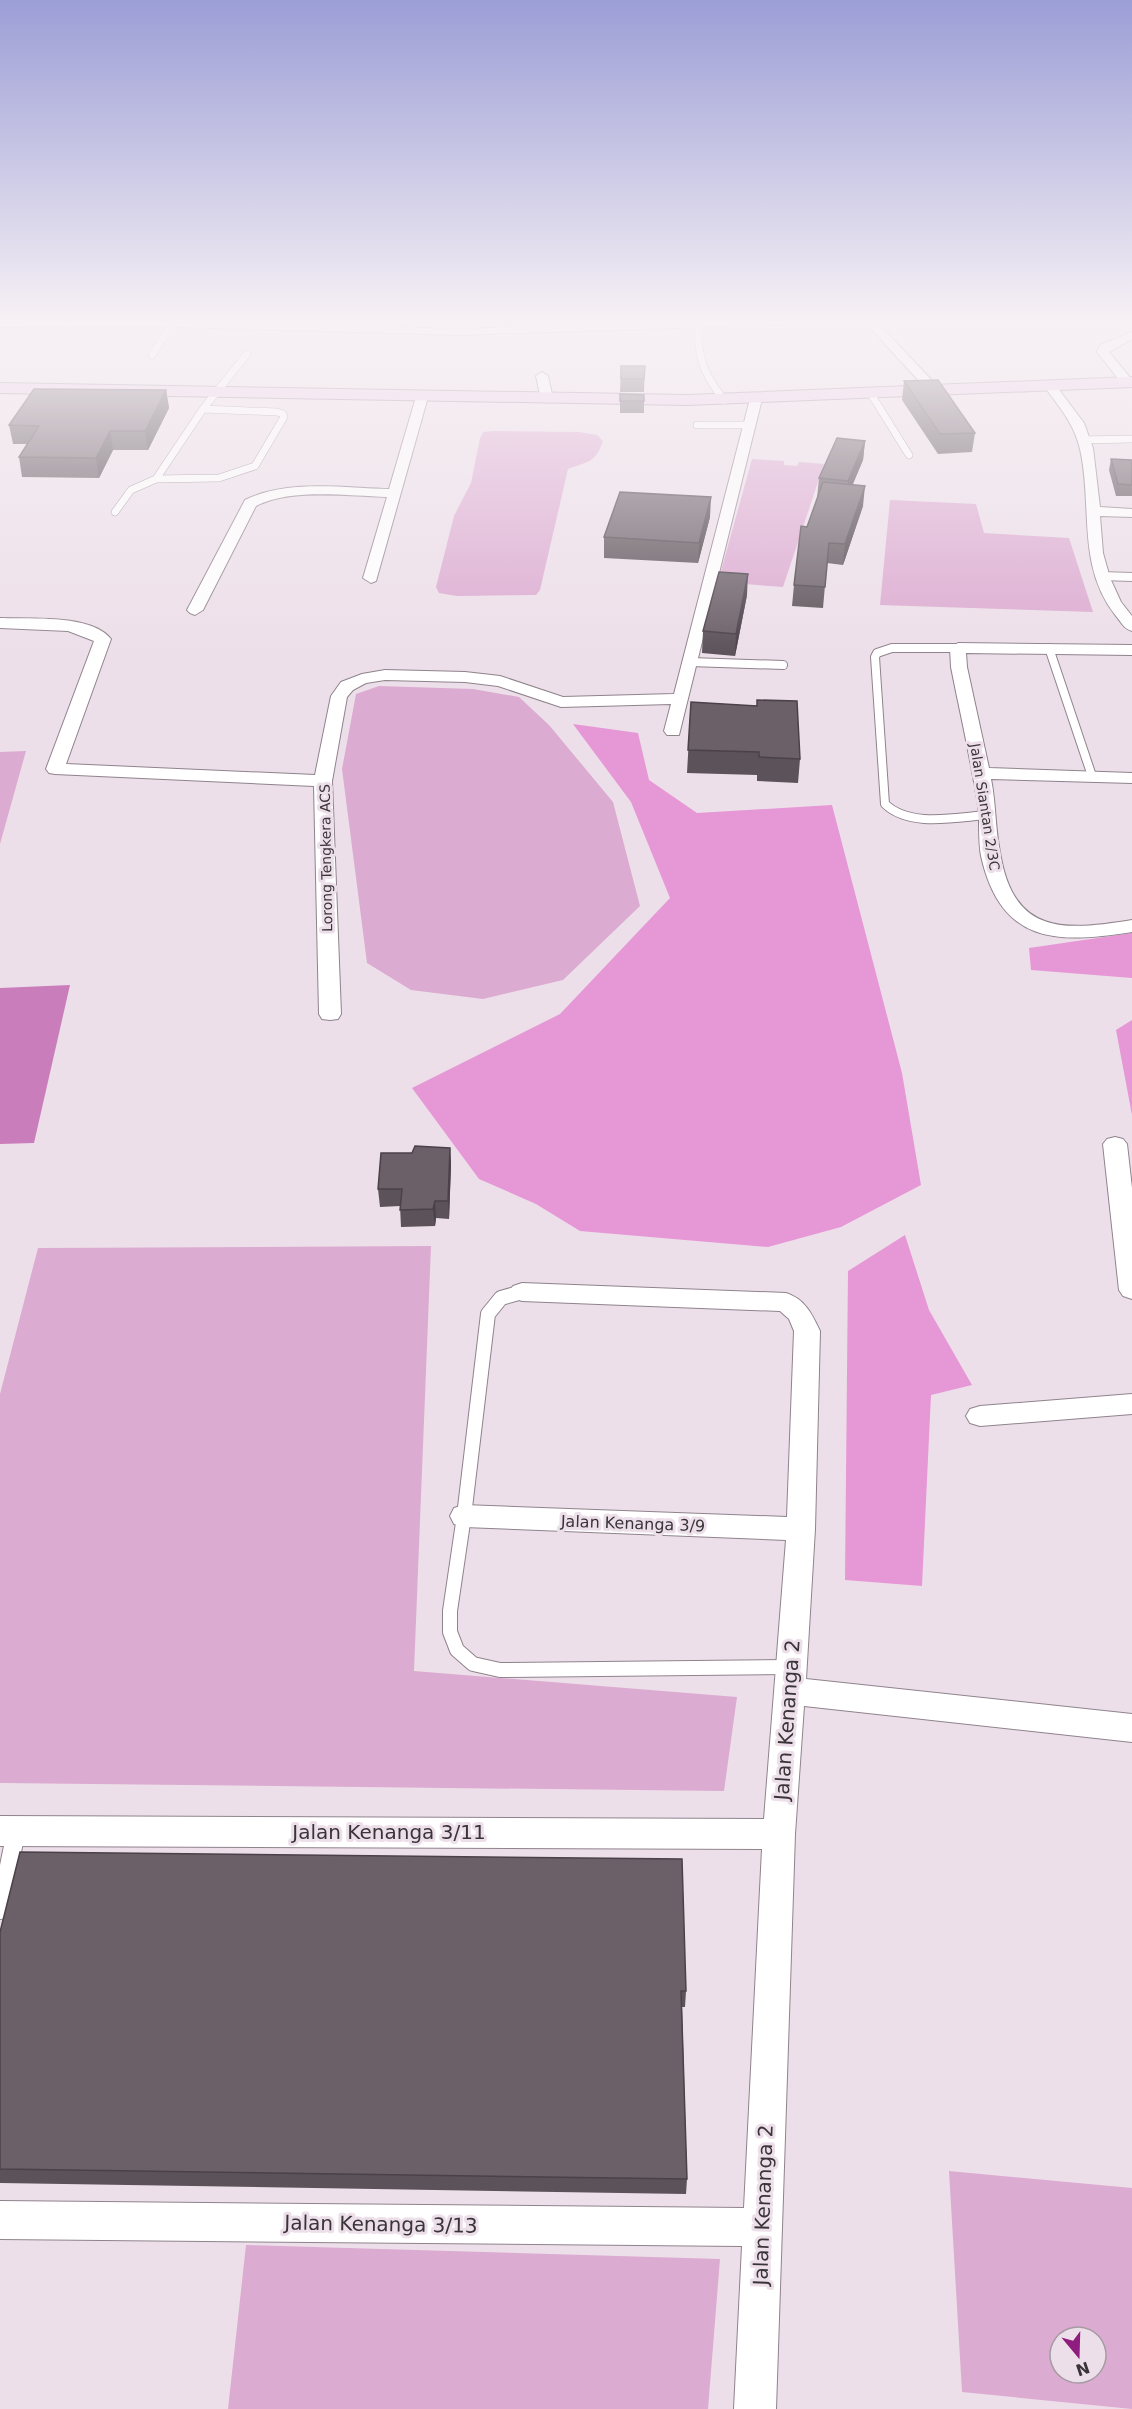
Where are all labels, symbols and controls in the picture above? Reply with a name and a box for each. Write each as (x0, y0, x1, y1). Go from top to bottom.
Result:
street label: Jalan Siantan 2/3C (967, 741, 1003, 872)
street label: Lorong Tengkera ACS (317, 784, 335, 932)
street label: Jalan Kenanga 3/9 (559, 1511, 705, 1536)
street label: Jalan Kenanga 2 (769, 1639, 805, 1803)
street label: Jalan Kenanga 3/11 (290, 1820, 486, 1844)
street label: Jalan Kenanga 2 (748, 2124, 778, 2288)
street label: Jalan Kenanga 3/13 (282, 2210, 478, 2238)
north arrow (1048, 2325, 1108, 2385)
text: N (1073, 2358, 1092, 2380)

